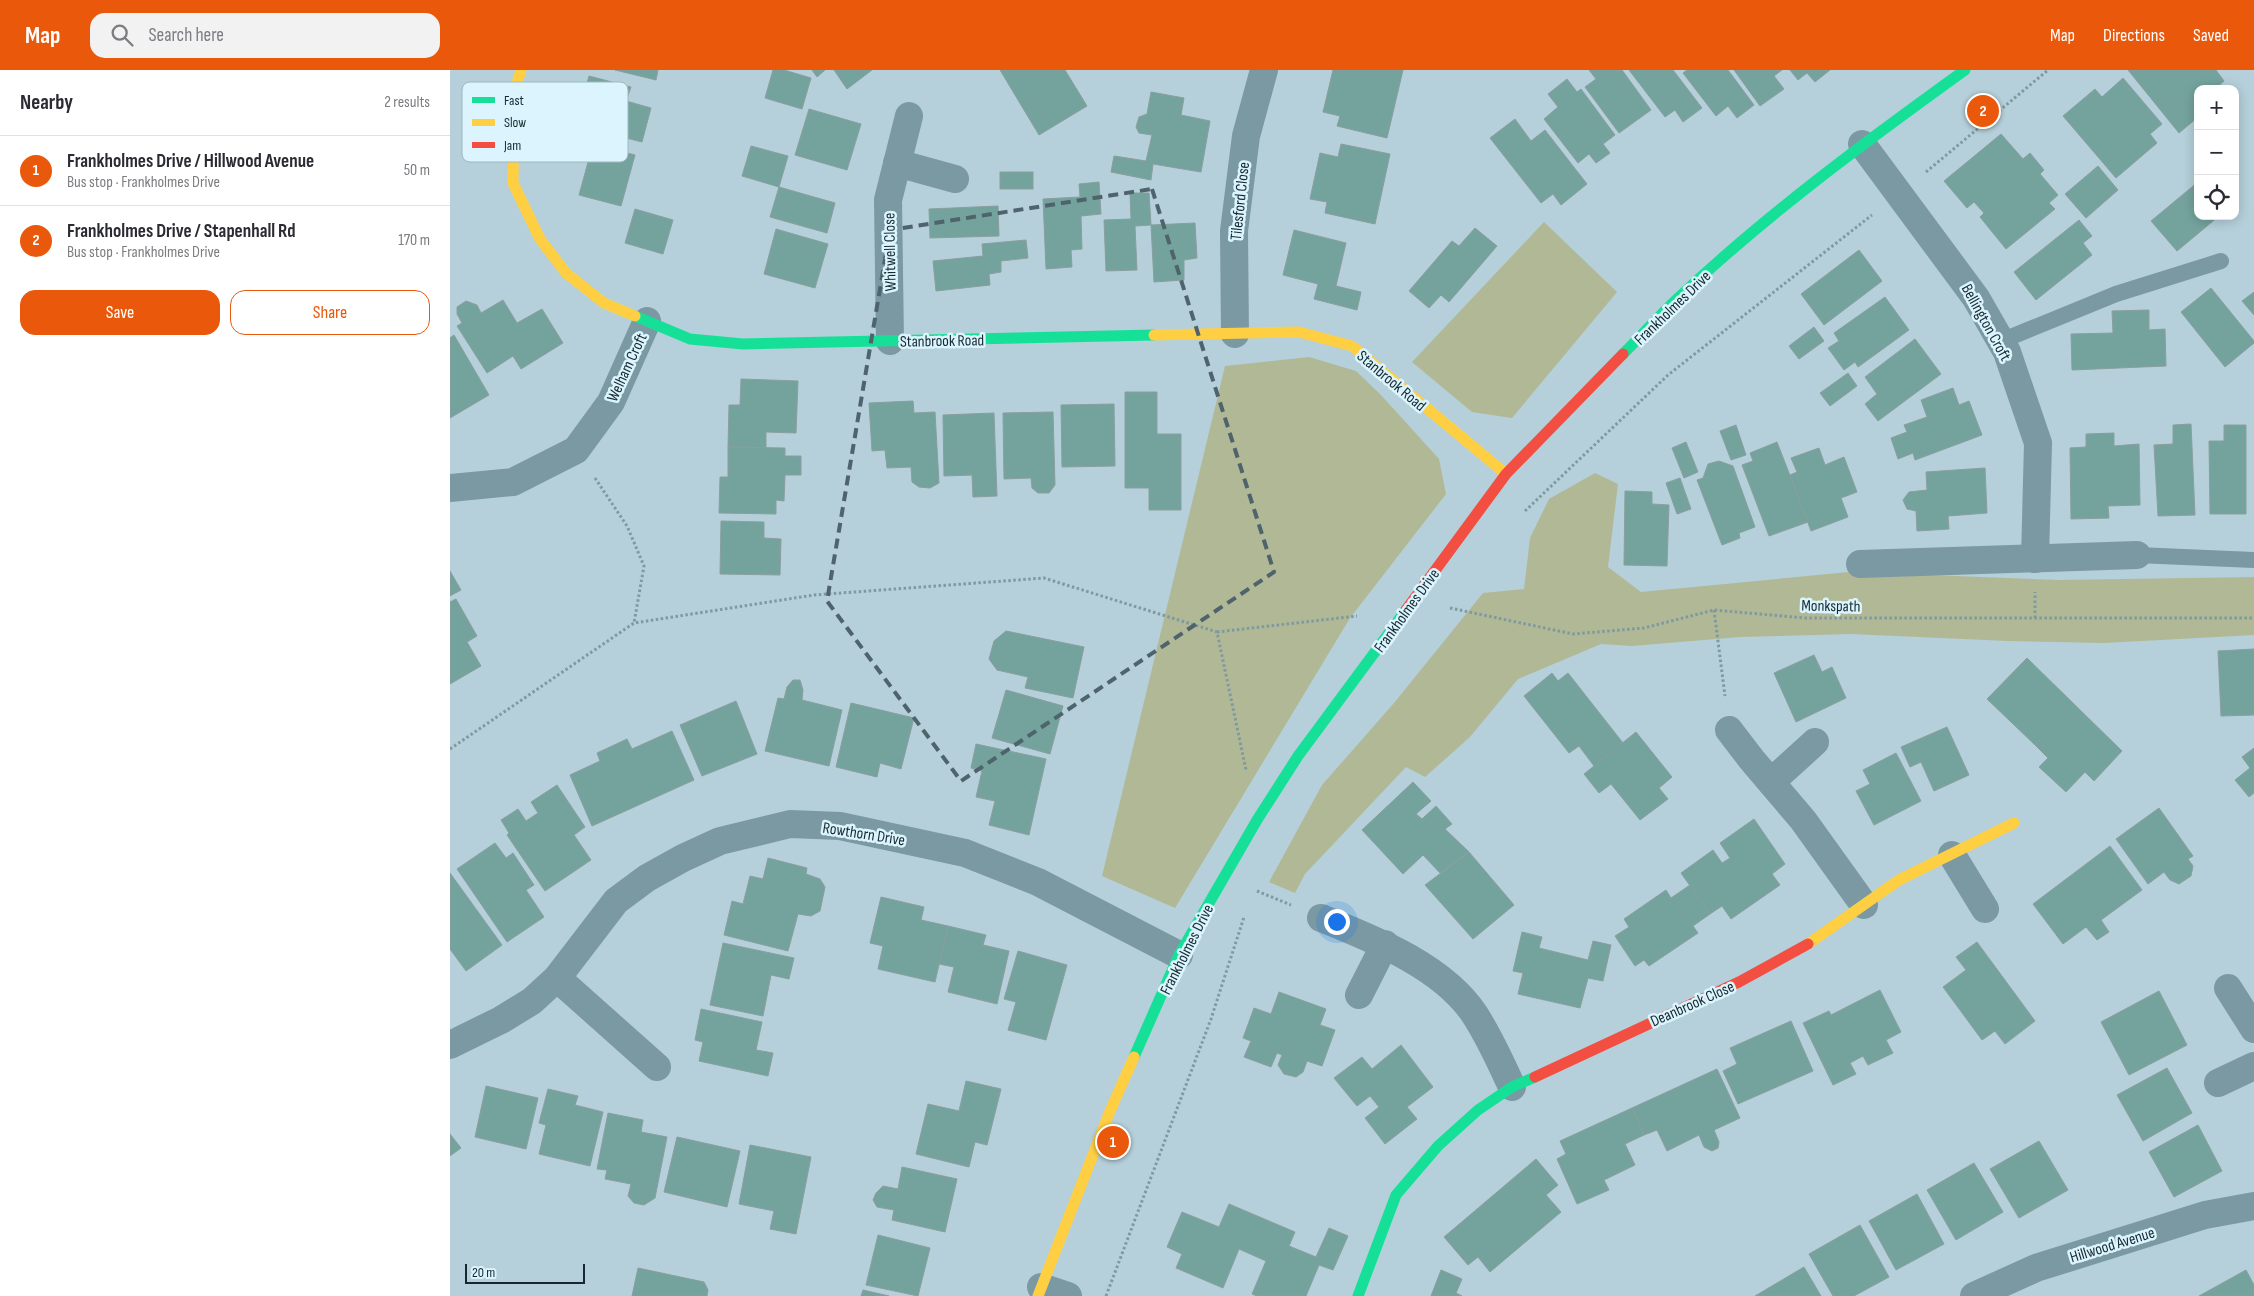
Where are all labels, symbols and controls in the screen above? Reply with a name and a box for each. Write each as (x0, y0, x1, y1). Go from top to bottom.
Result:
search box (90, 13, 440, 58)
text: Map (25, 21, 60, 50)
icon: search (108, 21, 136, 49)
text: Search here (148, 24, 224, 47)
text: Map (2050, 25, 2075, 46)
text: Directions (2103, 25, 2165, 46)
text: Saved (2193, 25, 2229, 46)
legend (462, 82, 628, 162)
map controls (2194, 85, 2239, 220)
button: + (2194, 85, 2239, 130)
text: Nearby (20, 90, 73, 115)
text: Fast (504, 92, 524, 109)
pin: 2 (1967, 92, 1999, 130)
text: 2 results (384, 93, 430, 112)
text: Slow (504, 114, 526, 131)
button: − (2194, 130, 2239, 175)
text: Jam (503, 137, 521, 154)
text: Frankholmes Drive / Hillwood Avenue (67, 150, 314, 173)
text: 1 (33, 161, 39, 180)
text: 50 m (404, 161, 430, 180)
street label: Tilesford Close (1227, 161, 1254, 241)
text: Bus stop · Frankholmes Drive (67, 173, 220, 192)
button: locate (2194, 175, 2239, 220)
street label: Whitwell Close (880, 213, 901, 291)
text: Frankholmes Drive / Stapenhall Rd (67, 220, 296, 243)
text: 2 (32, 231, 40, 250)
text: 170 m (398, 231, 430, 250)
text: Bus stop · Frankholmes Drive (67, 243, 220, 262)
street label: Frankholmes Drive (1631, 267, 1715, 349)
street label: Bellington Croft (1957, 281, 2015, 365)
button: Save (20, 290, 220, 335)
button: Share (230, 290, 430, 335)
street label: Welham Croft (603, 330, 652, 405)
street label: Stanbrook Road (900, 331, 984, 352)
street label: Stanbrook Road (1353, 347, 1429, 415)
street label: Frankholmes Drive (1370, 565, 1444, 656)
street label: Monkspath (1801, 596, 1861, 617)
street label: Rowthorn Drive (821, 819, 906, 850)
street label: Frankholmes Drive (1156, 901, 1218, 998)
your location (1324, 909, 1350, 935)
street label: Deanbrook Close (1648, 977, 1737, 1031)
pin: 1 (1097, 1123, 1129, 1161)
street label: Hillwood Avenue (2068, 1224, 2157, 1267)
scale bar (465, 1261, 585, 1284)
text: 20 m (472, 1264, 495, 1281)

